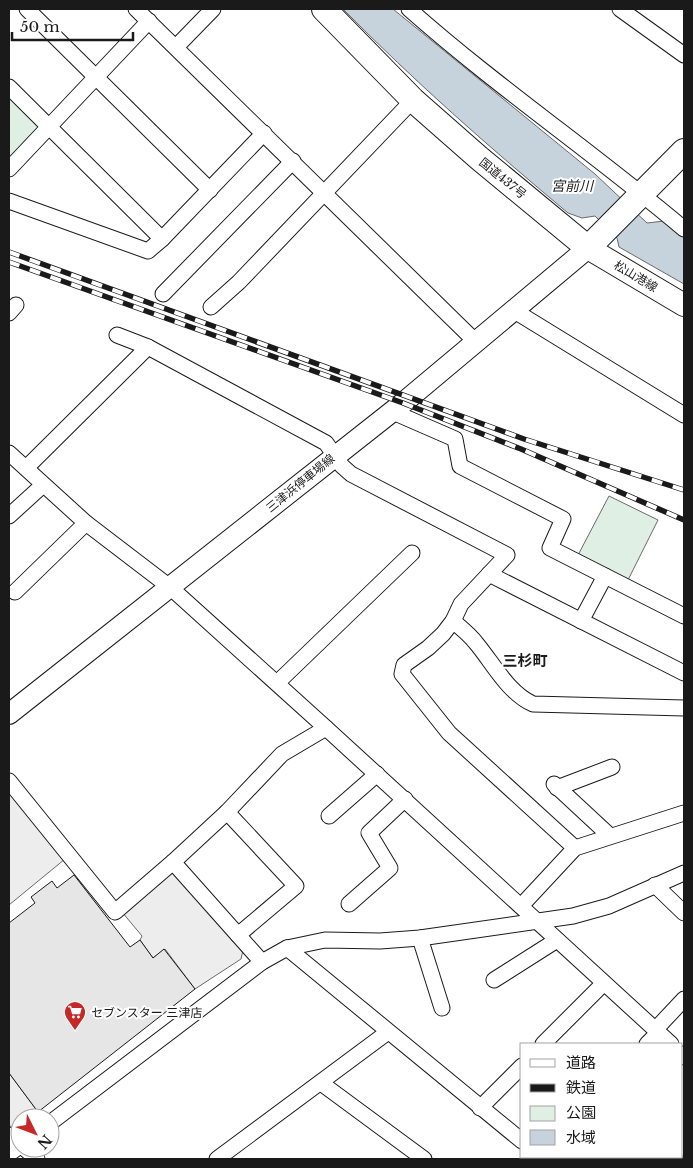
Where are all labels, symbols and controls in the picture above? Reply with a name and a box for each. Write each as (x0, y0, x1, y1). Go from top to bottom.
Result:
scale bar (12, 10, 134, 42)
text: 50 m (20, 17, 60, 36)
street label: 国道437号 (476, 154, 530, 202)
water label: 宮前川 (551, 177, 595, 195)
street label: 松山港線 (612, 257, 660, 295)
street label: 三津浜停車場線 (263, 451, 337, 515)
district label: 三杉町 (502, 651, 548, 670)
supermarket icon: セブンスター 三津店 (63, 1000, 87, 1031)
place label: セブンスター 三津店 (91, 1005, 202, 1020)
legend (520, 1043, 683, 1158)
text: 道路 (566, 1053, 596, 1072)
text: 鉄道 (566, 1078, 596, 1097)
text: 公園 (566, 1103, 596, 1122)
north arrow (10, 1108, 60, 1158)
text: 水域 (566, 1128, 596, 1147)
text: N (34, 1131, 56, 1153)

